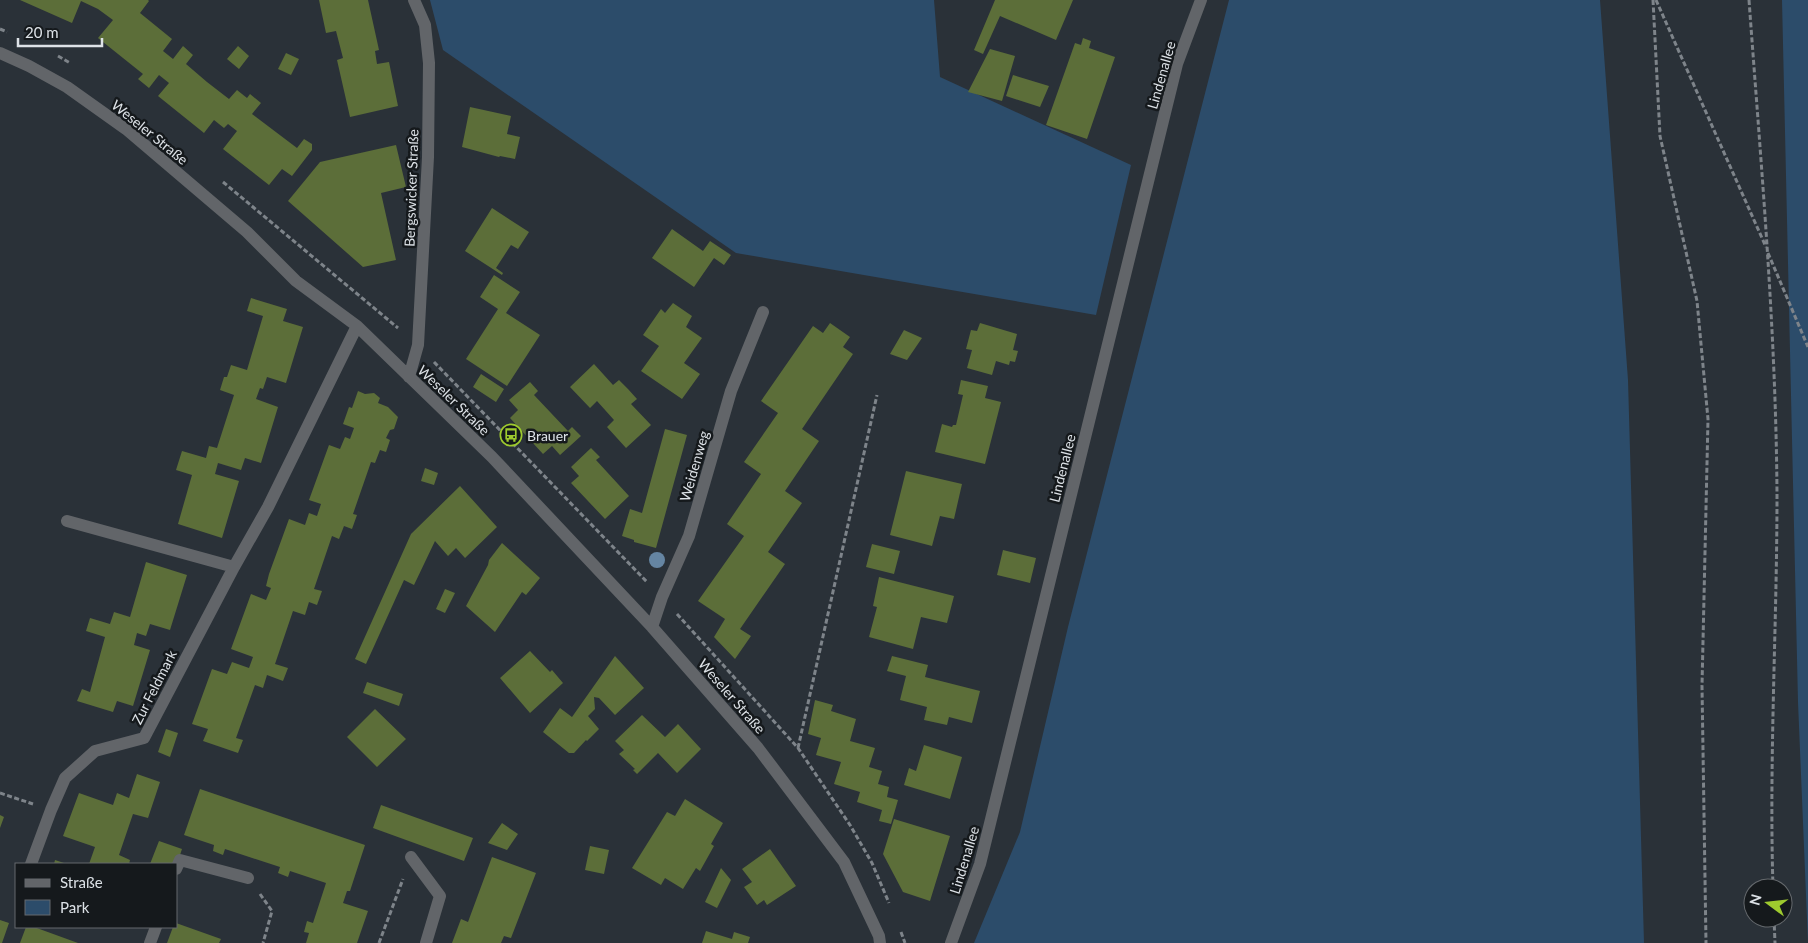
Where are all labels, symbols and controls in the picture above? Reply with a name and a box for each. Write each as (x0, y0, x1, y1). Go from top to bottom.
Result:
scale bar (18, 15, 101, 47)
text: 20 m (25, 23, 59, 41)
street label: Lindenallee (1143, 39, 1179, 111)
street label: Weseler Straße (108, 96, 192, 168)
street label: Bergswicker Straße (400, 129, 422, 247)
street label: Weseler Straße (415, 361, 493, 439)
bus stop icon: Brauer (499, 423, 523, 447)
place label: Brauer (527, 427, 568, 444)
street label: Weidenweg (676, 429, 712, 503)
street label: Lindenallee (1045, 432, 1079, 504)
street label: Zur Feldmark (128, 646, 180, 727)
street label: Weseler Straße (695, 655, 769, 737)
street label: Lindenallee (946, 824, 982, 896)
legend (15, 863, 178, 928)
text: Straße (60, 873, 103, 891)
north arrow (1743, 878, 1793, 928)
text: N (1745, 892, 1765, 907)
text: Park (60, 898, 90, 916)

